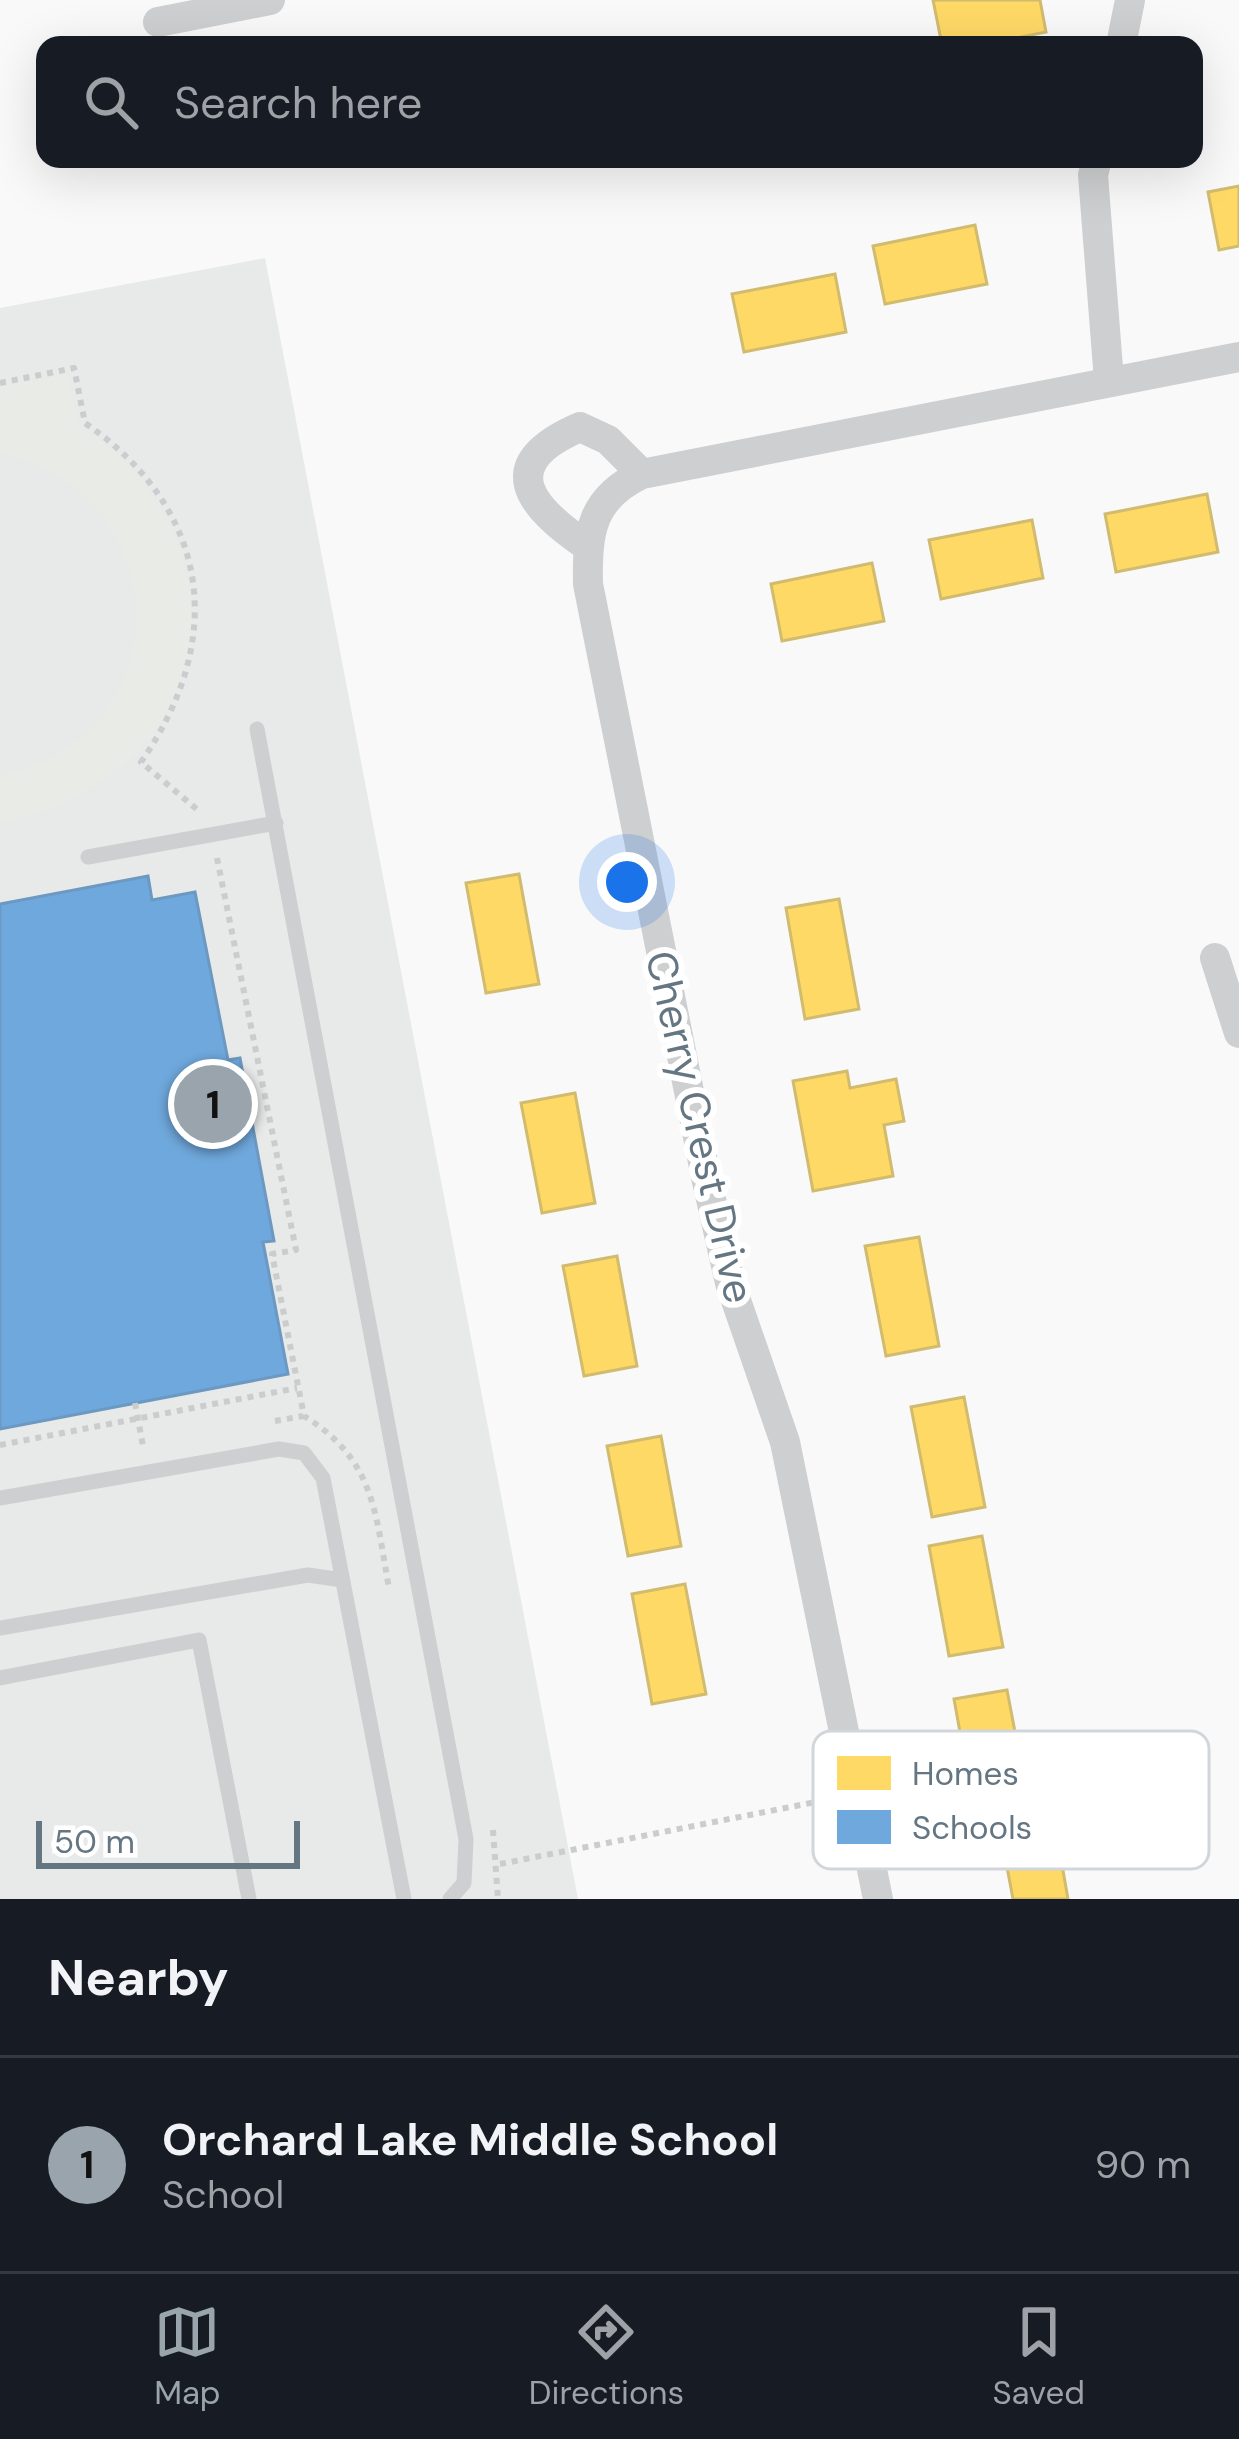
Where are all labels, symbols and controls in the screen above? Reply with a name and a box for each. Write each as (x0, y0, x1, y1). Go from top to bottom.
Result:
search box (36, 36, 1203, 168)
icon: search (78, 69, 144, 135)
text: Search here (174, 73, 422, 132)
your location (597, 852, 657, 912)
street label: Cherry Crest Drive (633, 946, 767, 1308)
pin: 1 (174, 1059, 252, 1149)
legend (813, 1731, 1209, 1869)
text: Homes (912, 1752, 1019, 1795)
text: Schools (912, 1806, 1032, 1849)
scale bar (36, 1815, 300, 1868)
text: 50 m (54, 1820, 135, 1863)
text: Nearby (48, 1944, 229, 2011)
text: Orchard Lake Middle School (162, 2110, 778, 2169)
text: 1 (80, 2139, 94, 2190)
text: 90 m (1095, 2139, 1191, 2190)
text: School (162, 2169, 284, 2220)
tab: Map (154, 2299, 221, 2414)
tab: Directions (529, 2299, 684, 2414)
tab: Saved (992, 2299, 1085, 2414)

